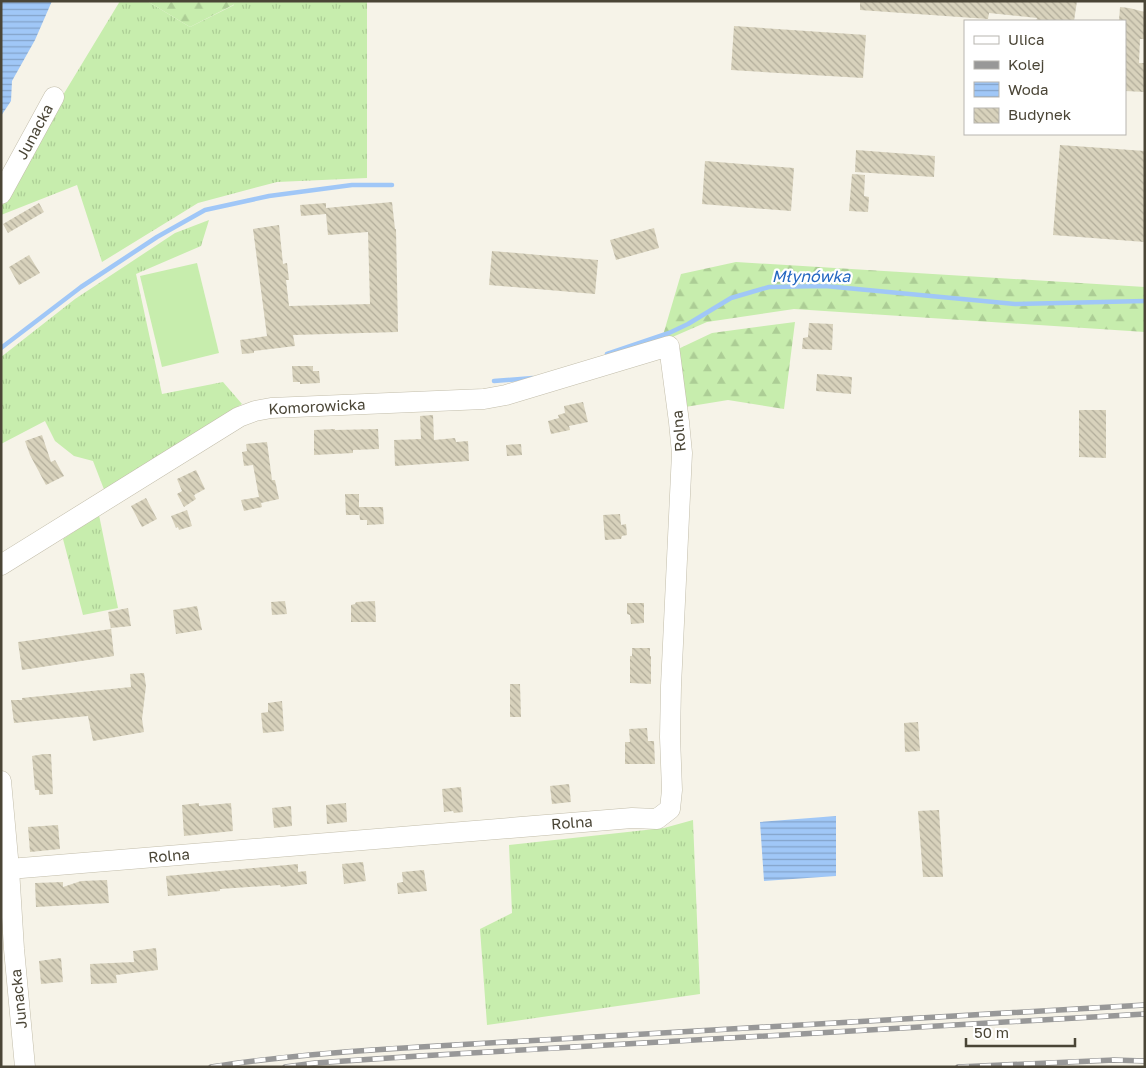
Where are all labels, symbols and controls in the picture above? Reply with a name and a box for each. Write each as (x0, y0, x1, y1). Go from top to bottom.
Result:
legend (964, 20, 1126, 135)
text: Ulica (1008, 30, 1044, 48)
text: Kolej (1008, 55, 1044, 73)
text: Woda (1008, 80, 1049, 98)
street label: Junacka (12, 101, 56, 162)
text: Budynek (1008, 105, 1072, 123)
water label: Młynówka (772, 266, 851, 286)
street label: Komorowicka (268, 394, 366, 418)
street label: Rolna (667, 410, 689, 453)
street label: Rolna (551, 812, 593, 832)
street label: Rolna (147, 844, 190, 866)
street label: Junacka (6, 968, 30, 1030)
scale bar (966, 1016, 1075, 1048)
text: 50 m (974, 1023, 1009, 1041)

